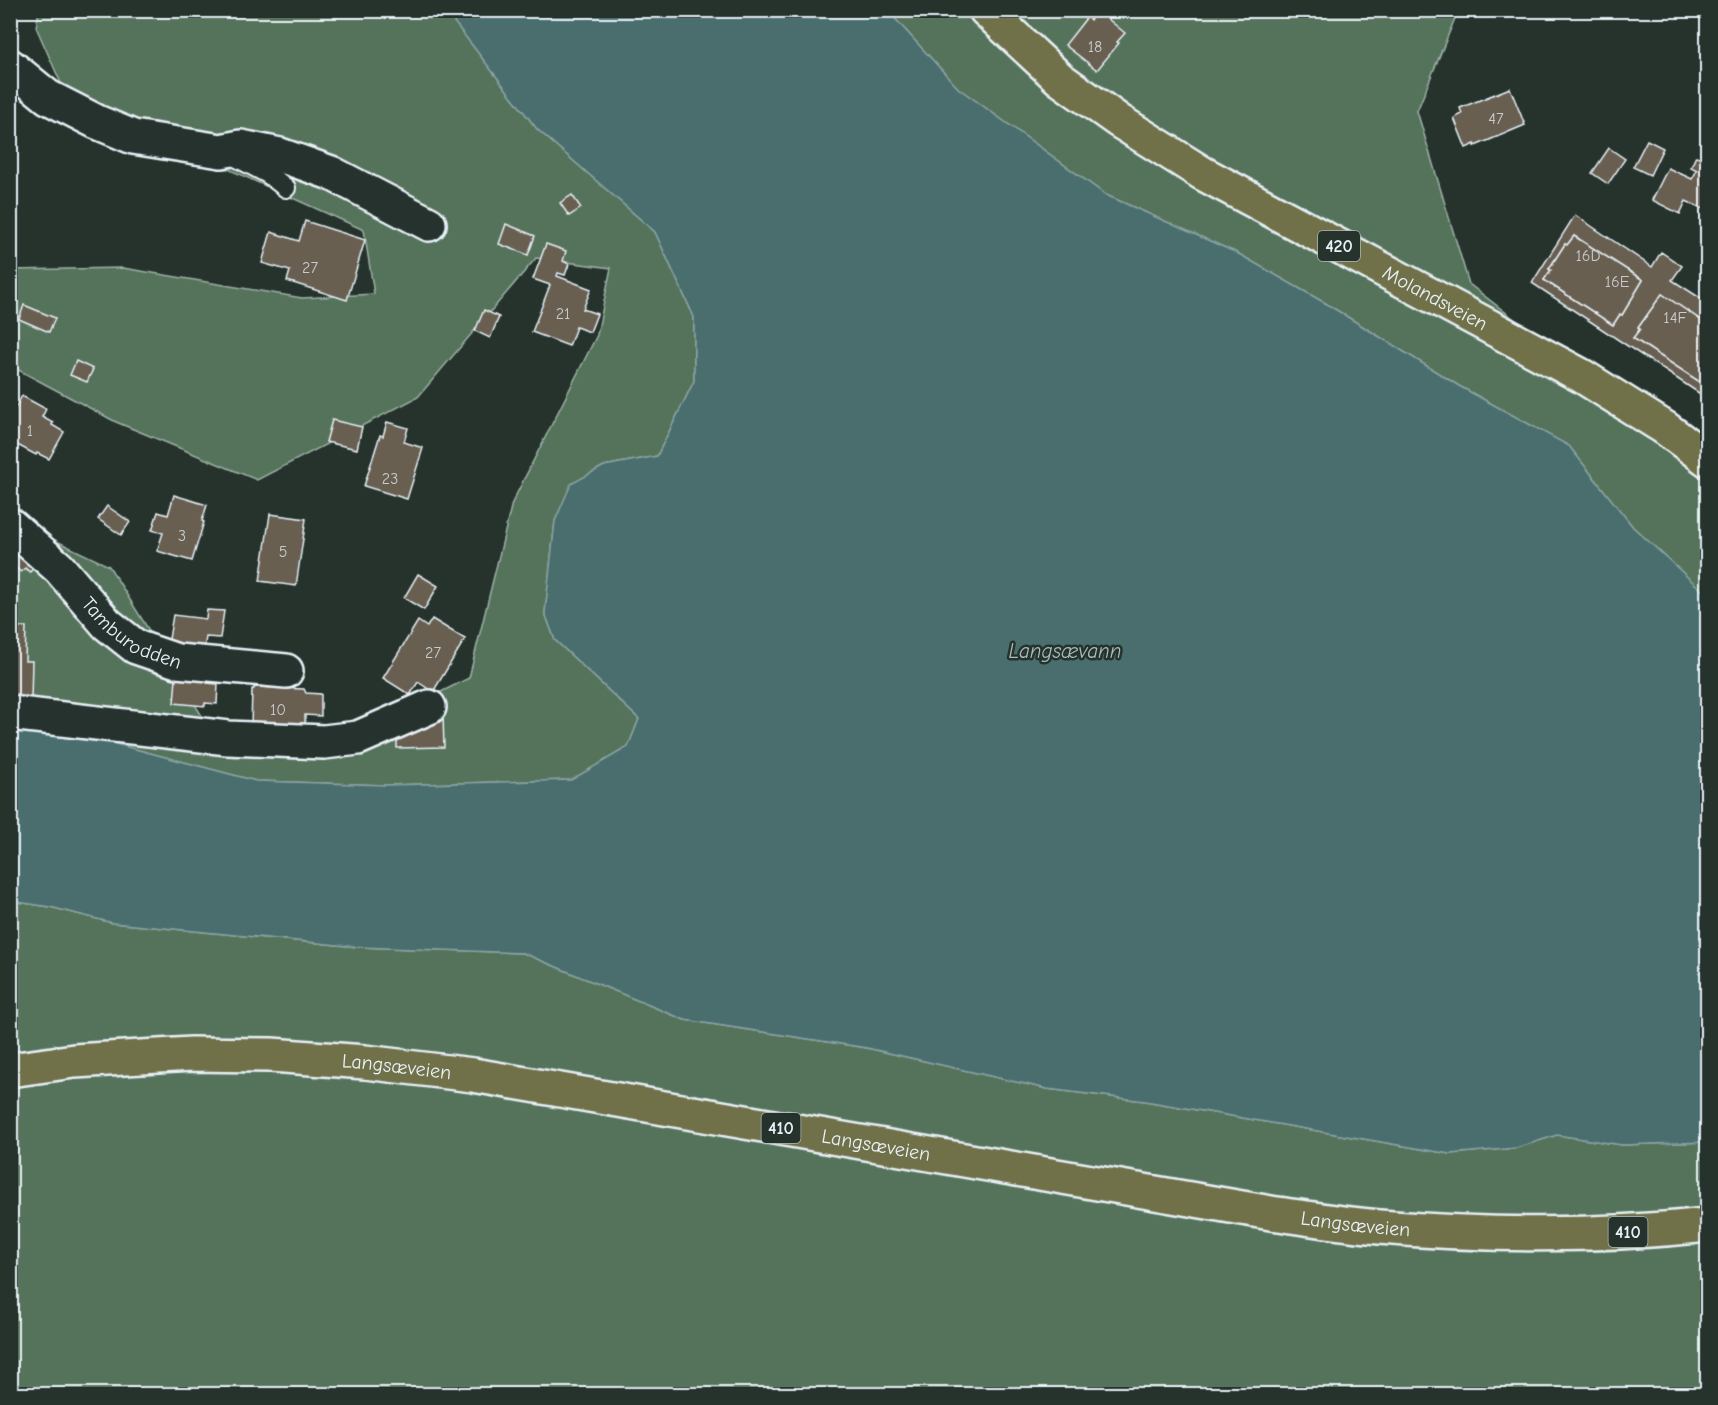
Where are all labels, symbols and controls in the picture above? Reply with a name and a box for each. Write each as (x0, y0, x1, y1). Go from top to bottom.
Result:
house number: 18 (1088, 38, 1102, 56)
house number: 47 (1488, 110, 1504, 128)
road number: 420 (1318, 231, 1360, 261)
house number: 16D (1575, 247, 1601, 265)
house number: 27 (302, 259, 318, 277)
street label: Molandsveien (1379, 261, 1491, 335)
house number: 16E (1605, 273, 1630, 291)
house number: 21 (556, 305, 570, 323)
house number: 14F (1663, 309, 1687, 327)
house number: 1 (27, 422, 33, 440)
house number: 23 (382, 470, 398, 488)
house number: 3 (178, 527, 186, 545)
house number: 5 (279, 543, 287, 561)
street label: Tamburodden (77, 592, 185, 674)
water label: Langsævann (1009, 639, 1121, 663)
house number: 27 (425, 644, 441, 662)
house number: 10 (270, 701, 286, 719)
street label: Langsæveien (341, 1049, 453, 1084)
road number: 410 (762, 1113, 800, 1143)
street label: Langsæveien (820, 1125, 932, 1166)
street label: Langsæveien (1299, 1206, 1411, 1241)
road number: 410 (1608, 1217, 1648, 1247)

